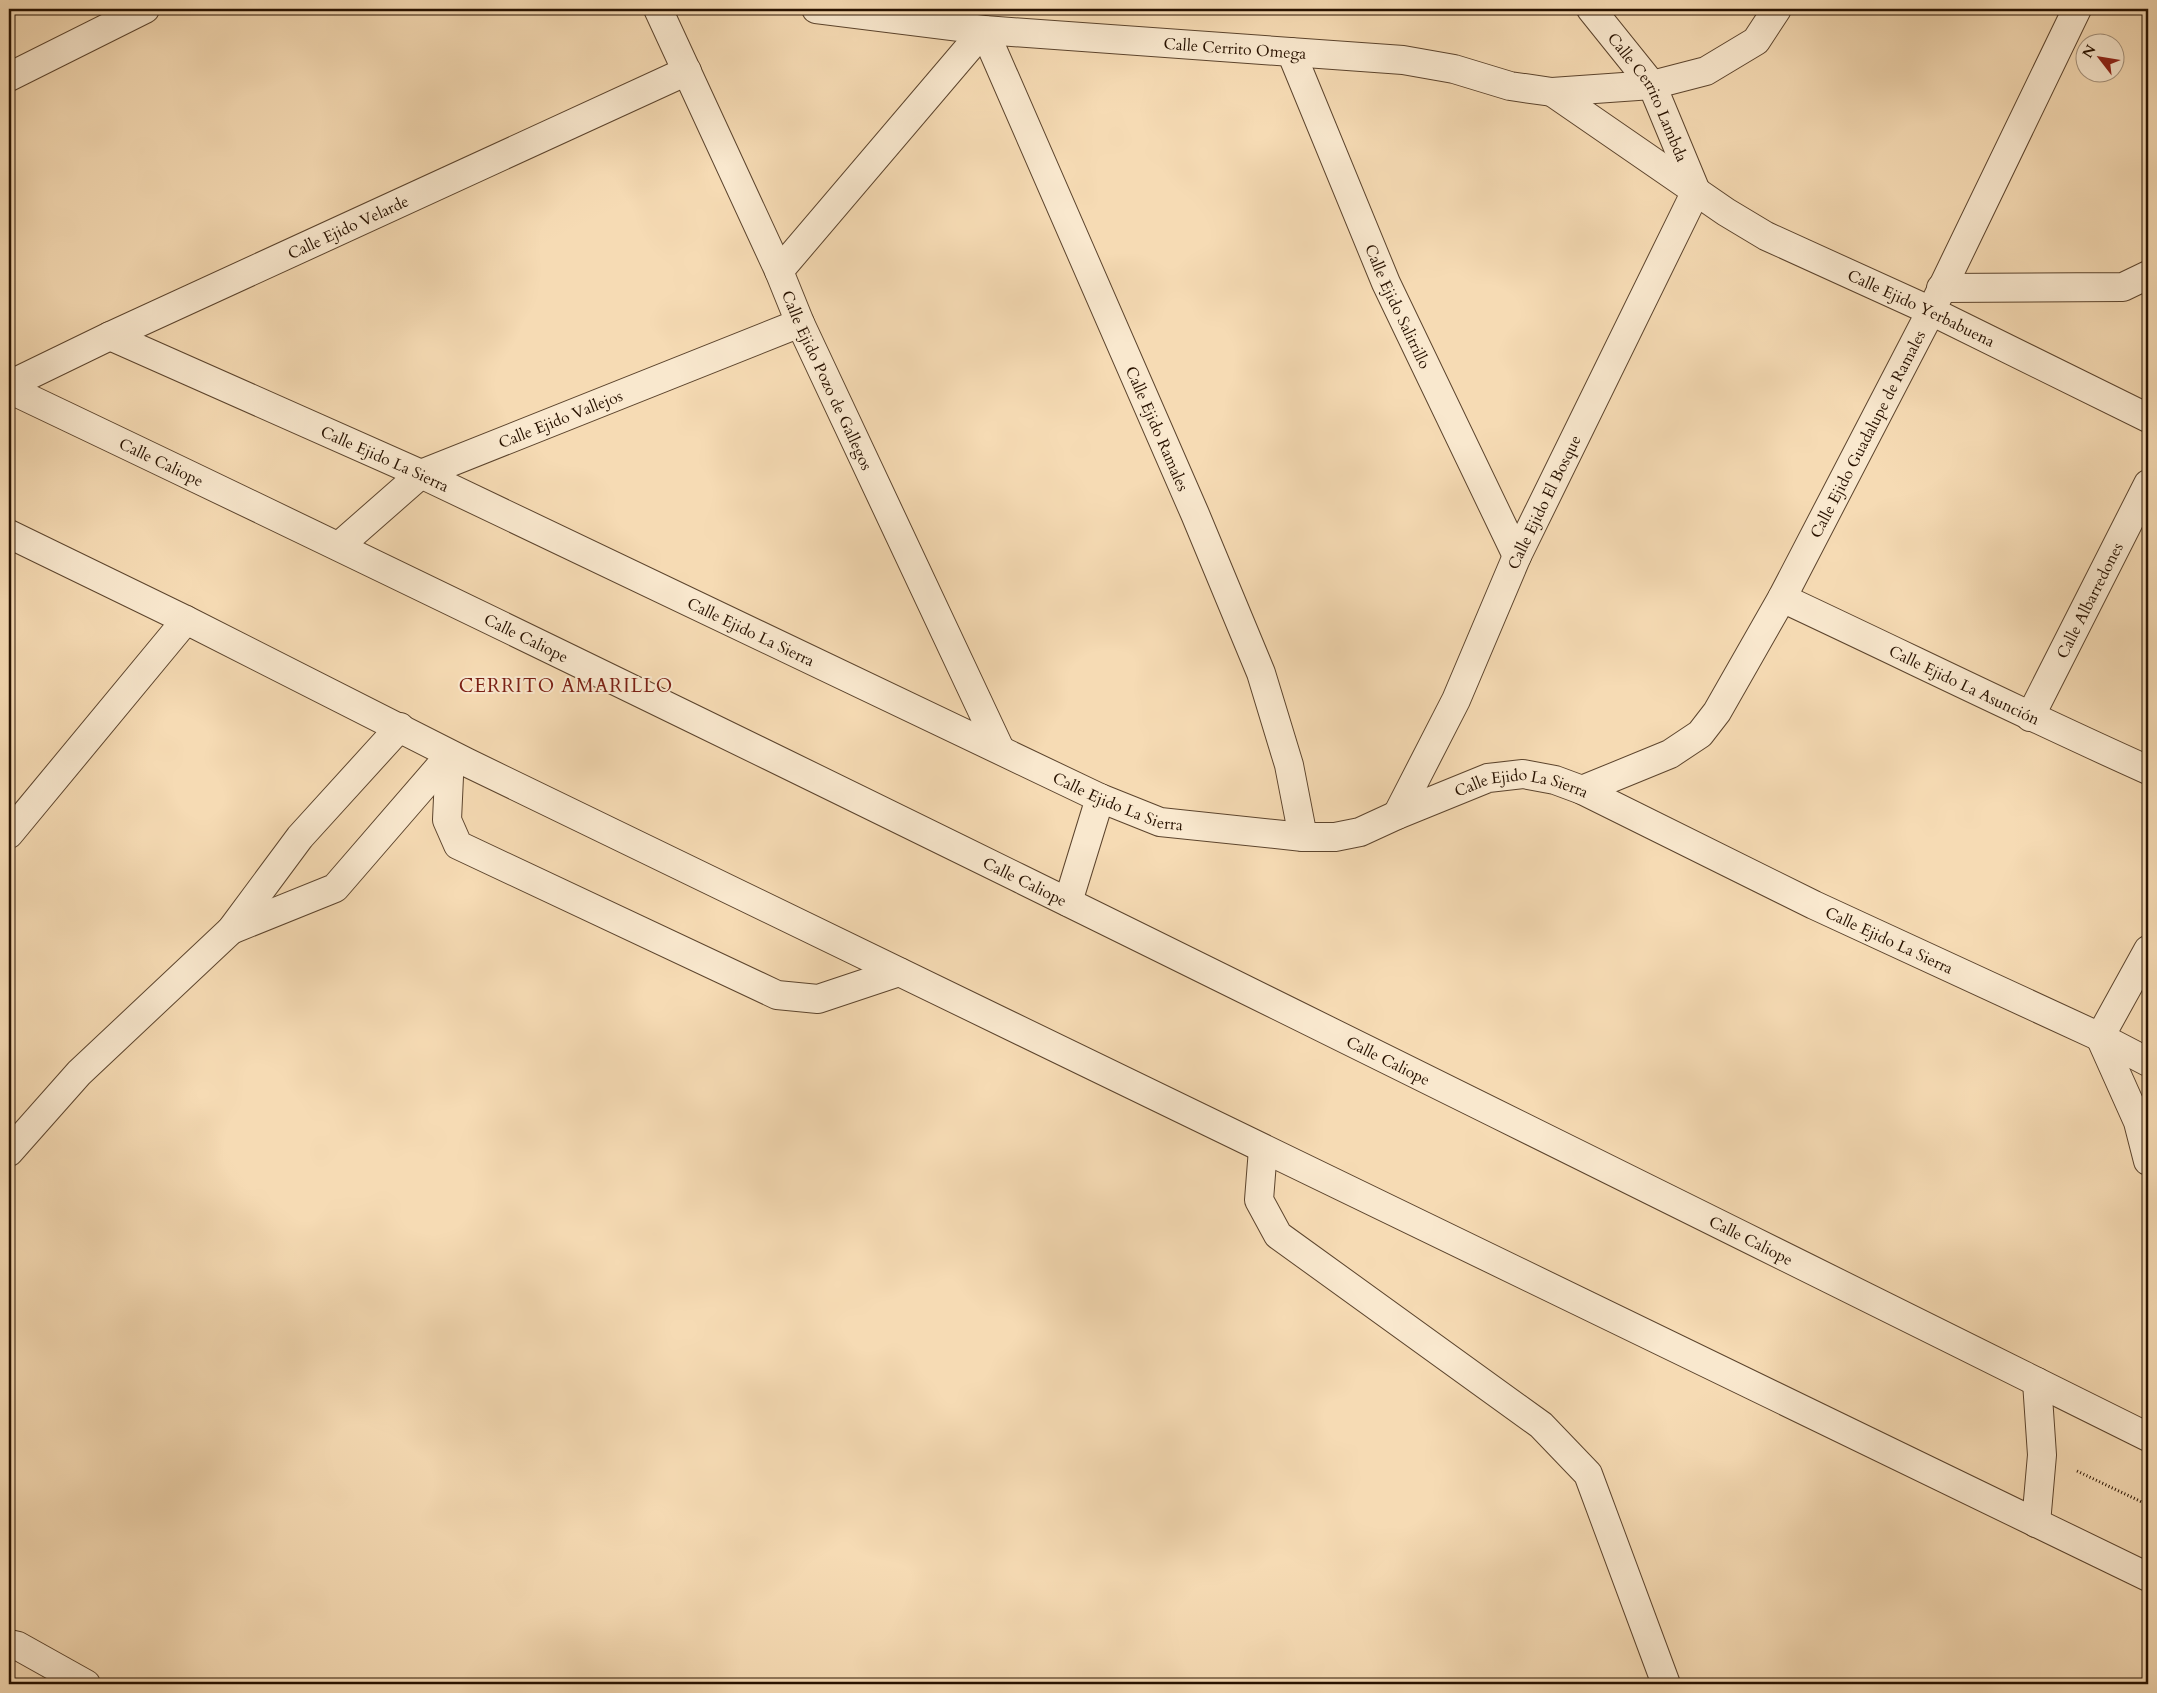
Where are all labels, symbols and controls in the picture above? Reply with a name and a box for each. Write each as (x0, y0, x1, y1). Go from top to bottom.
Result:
street label: Calle Cerrito Lambda (1602, 28, 1693, 165)
north arrow (2074, 32, 2124, 82)
street label: Calle Cerrito Omega (1163, 33, 1307, 65)
text: N (2078, 41, 2101, 62)
street label: Calle Ejido Velarde (284, 190, 412, 265)
street label: Calle Ejido Salitrillo (1359, 241, 1436, 373)
street label: Calle Ejido Yerbabuena (1844, 264, 1998, 353)
street label: Calle Ejido Pozo de Gallegos (776, 287, 878, 474)
street label: Calle Ejido Guadalupe de Ramales (1805, 327, 1931, 542)
street label: Calle Ejido Ramales (1120, 363, 1194, 495)
street label: Calle Ejido Vallejos (495, 385, 626, 454)
street label: Calle Ejido La Sierra (317, 421, 452, 498)
street label: Calle Ejido El Bosque (1503, 431, 1587, 573)
street label: Calle Caliope (115, 433, 207, 492)
street label: Calle Albarredones (2051, 539, 2129, 663)
street label: Calle Ejido La Sierra (683, 593, 818, 672)
street label: Calle Caliope (480, 609, 572, 668)
street label: Calle Ejido La Asunción (1885, 640, 2043, 731)
district label: CERRITO AMARILLO (459, 673, 673, 699)
street label: Calle Ejido La Sierra (1451, 764, 1592, 804)
street label: Calle Ejido La Sierra (1049, 767, 1184, 836)
street label: Calle Caliope (979, 852, 1070, 912)
street label: Calle Ejido La Sierra (1821, 902, 1957, 980)
street label: Calle Caliope (1342, 1031, 1434, 1091)
street label: Calle Caliope (1705, 1211, 1796, 1271)

